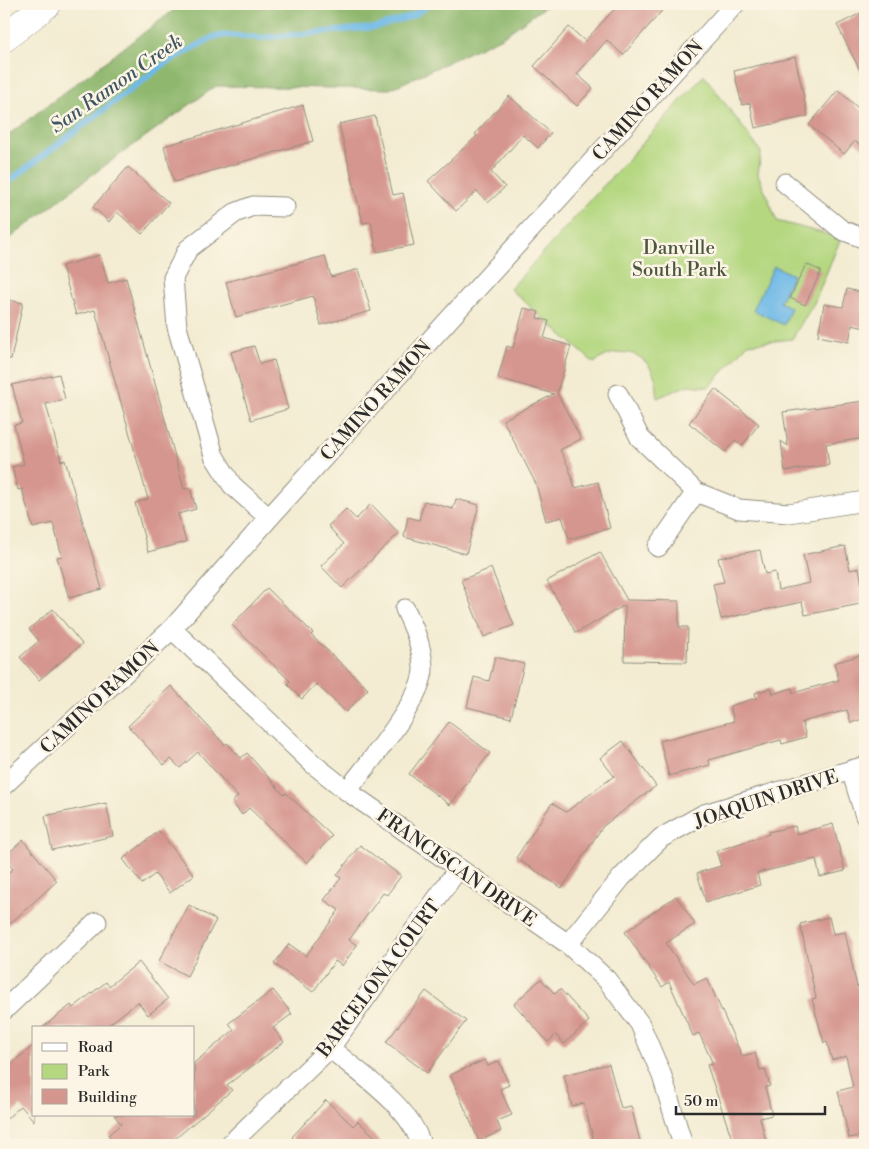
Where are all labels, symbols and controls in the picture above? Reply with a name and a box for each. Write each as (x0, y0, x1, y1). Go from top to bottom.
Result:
water label: San Ramon Creek (46, 29, 188, 139)
street label: CAMINO RAMON (587, 35, 708, 166)
park label: Danville South Park (632, 236, 727, 282)
street label: CAMINO RAMON (315, 335, 436, 466)
street label: CAMINO RAMON (35, 636, 164, 759)
street label: JOAQUIN DRIVE (690, 764, 841, 834)
street label: FRANCISCAN DRIVE (372, 804, 541, 932)
street label: BARCELONA COURT (311, 895, 446, 1063)
legend (32, 1026, 195, 1116)
text: Road (78, 1038, 113, 1057)
text: Park (78, 1062, 110, 1081)
scale bar (676, 1084, 825, 1116)
text: Building (77, 1088, 137, 1107)
text: 50 m (684, 1092, 718, 1111)

